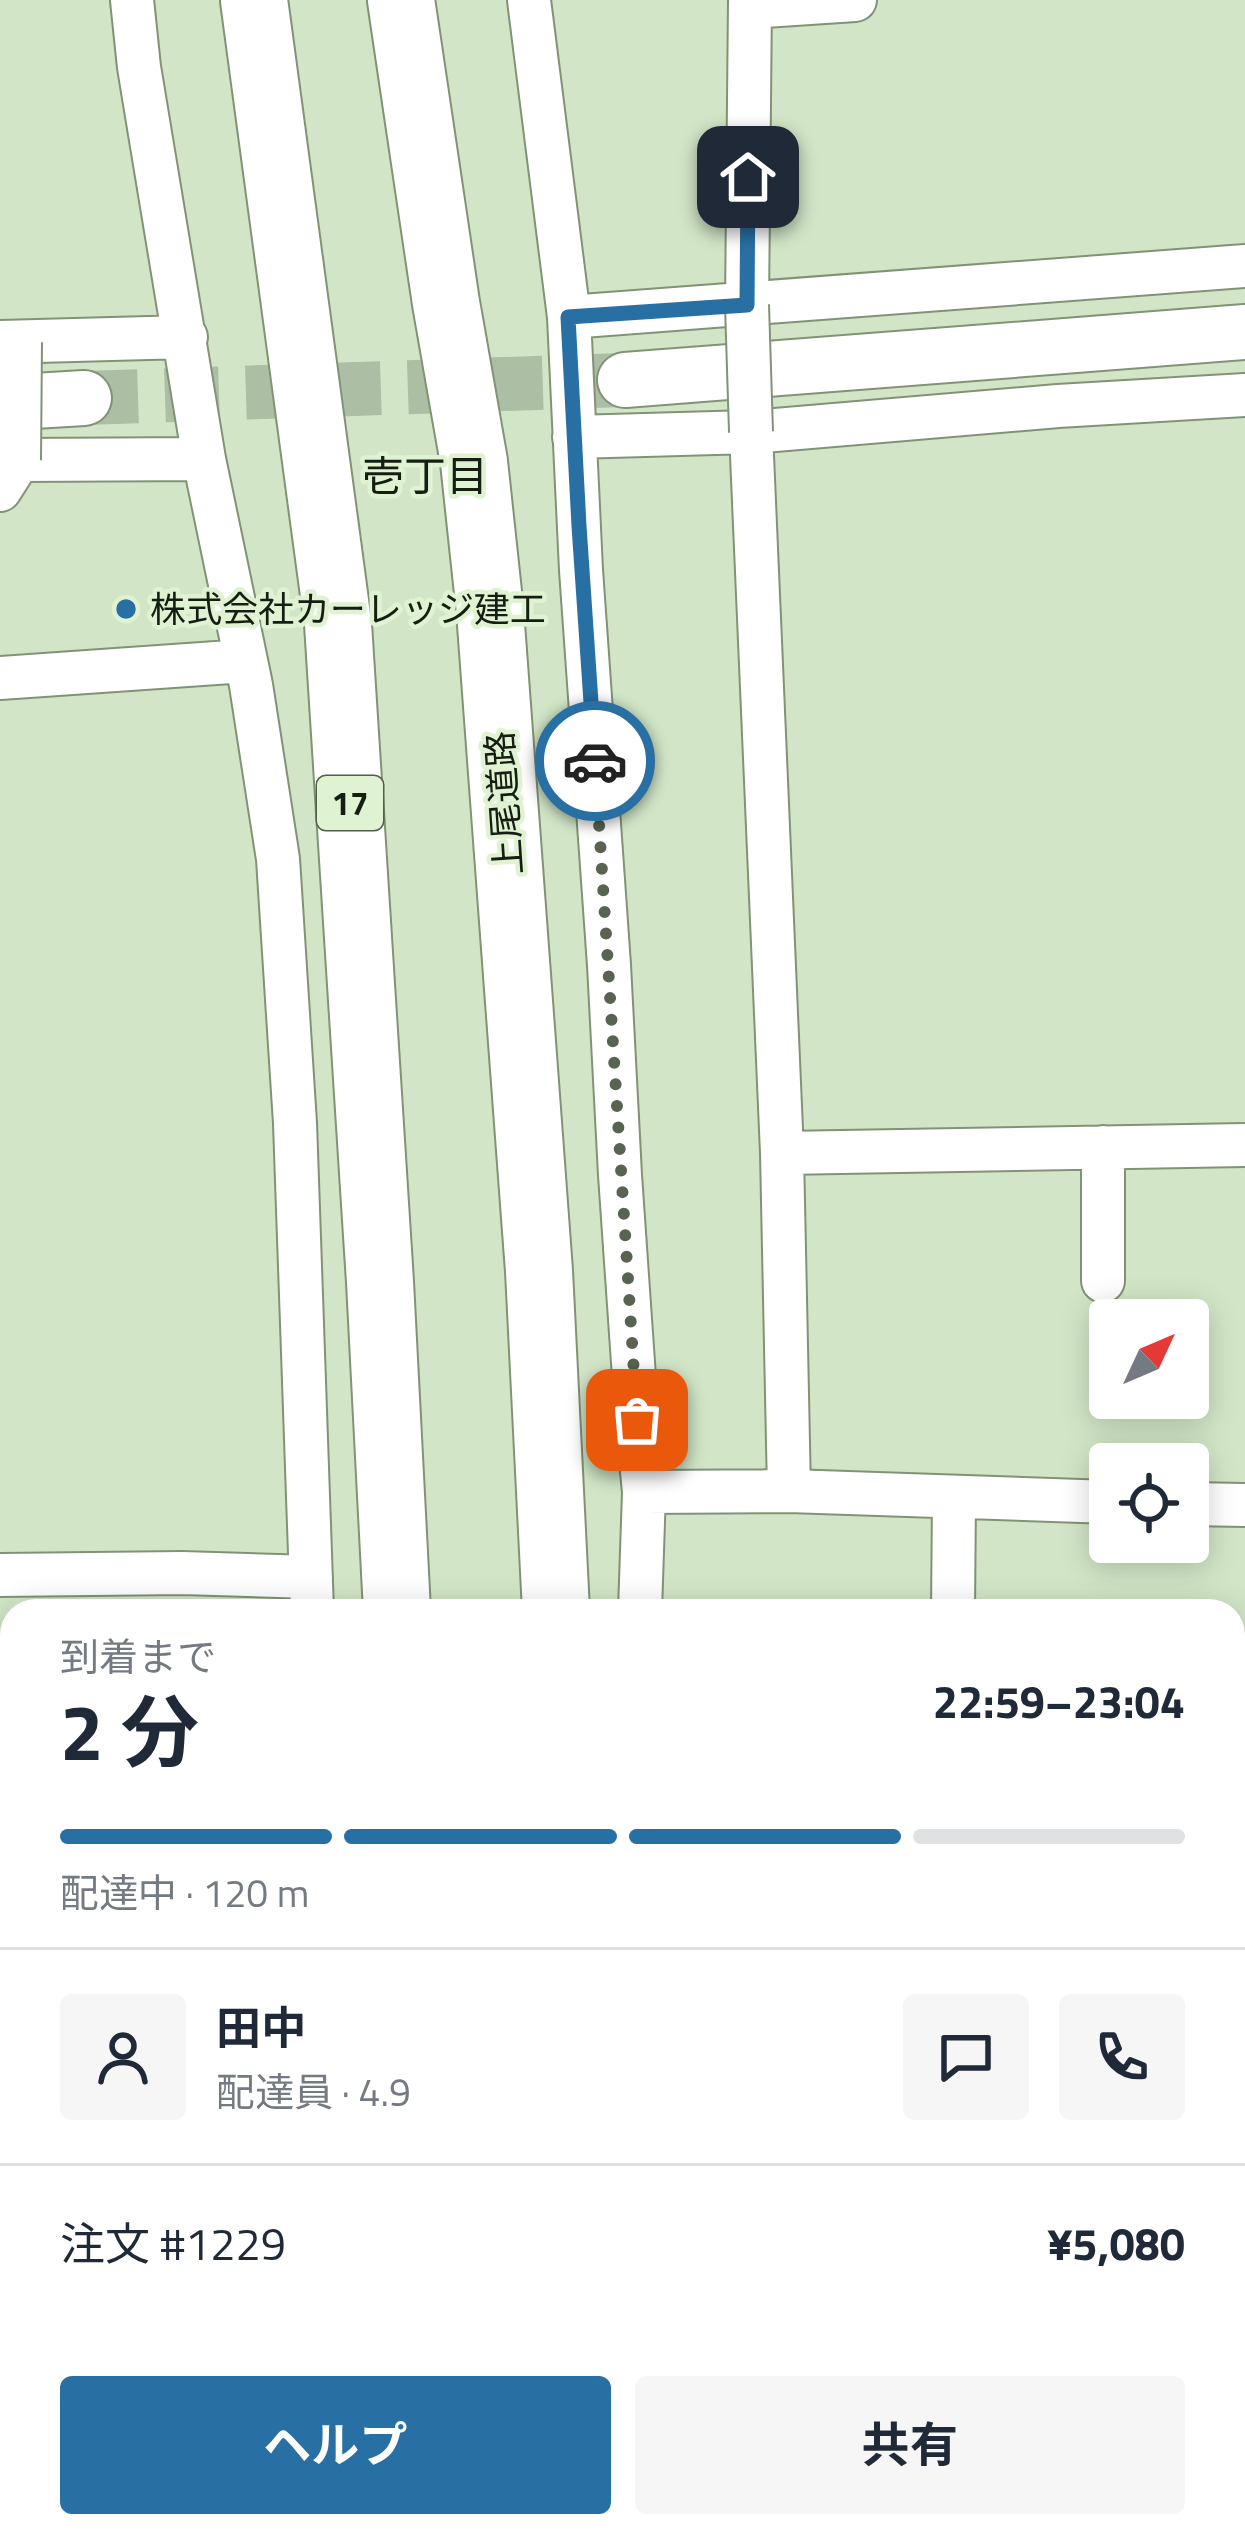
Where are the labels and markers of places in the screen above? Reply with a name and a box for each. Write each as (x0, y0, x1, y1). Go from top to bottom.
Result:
pin (697, 126, 799, 228)
place label: 株式会社カーレッジ建工 (150, 581, 546, 636)
marker: 株式会社カーレッジ建工 (113, 596, 139, 622)
pin (586, 1369, 688, 1471)

